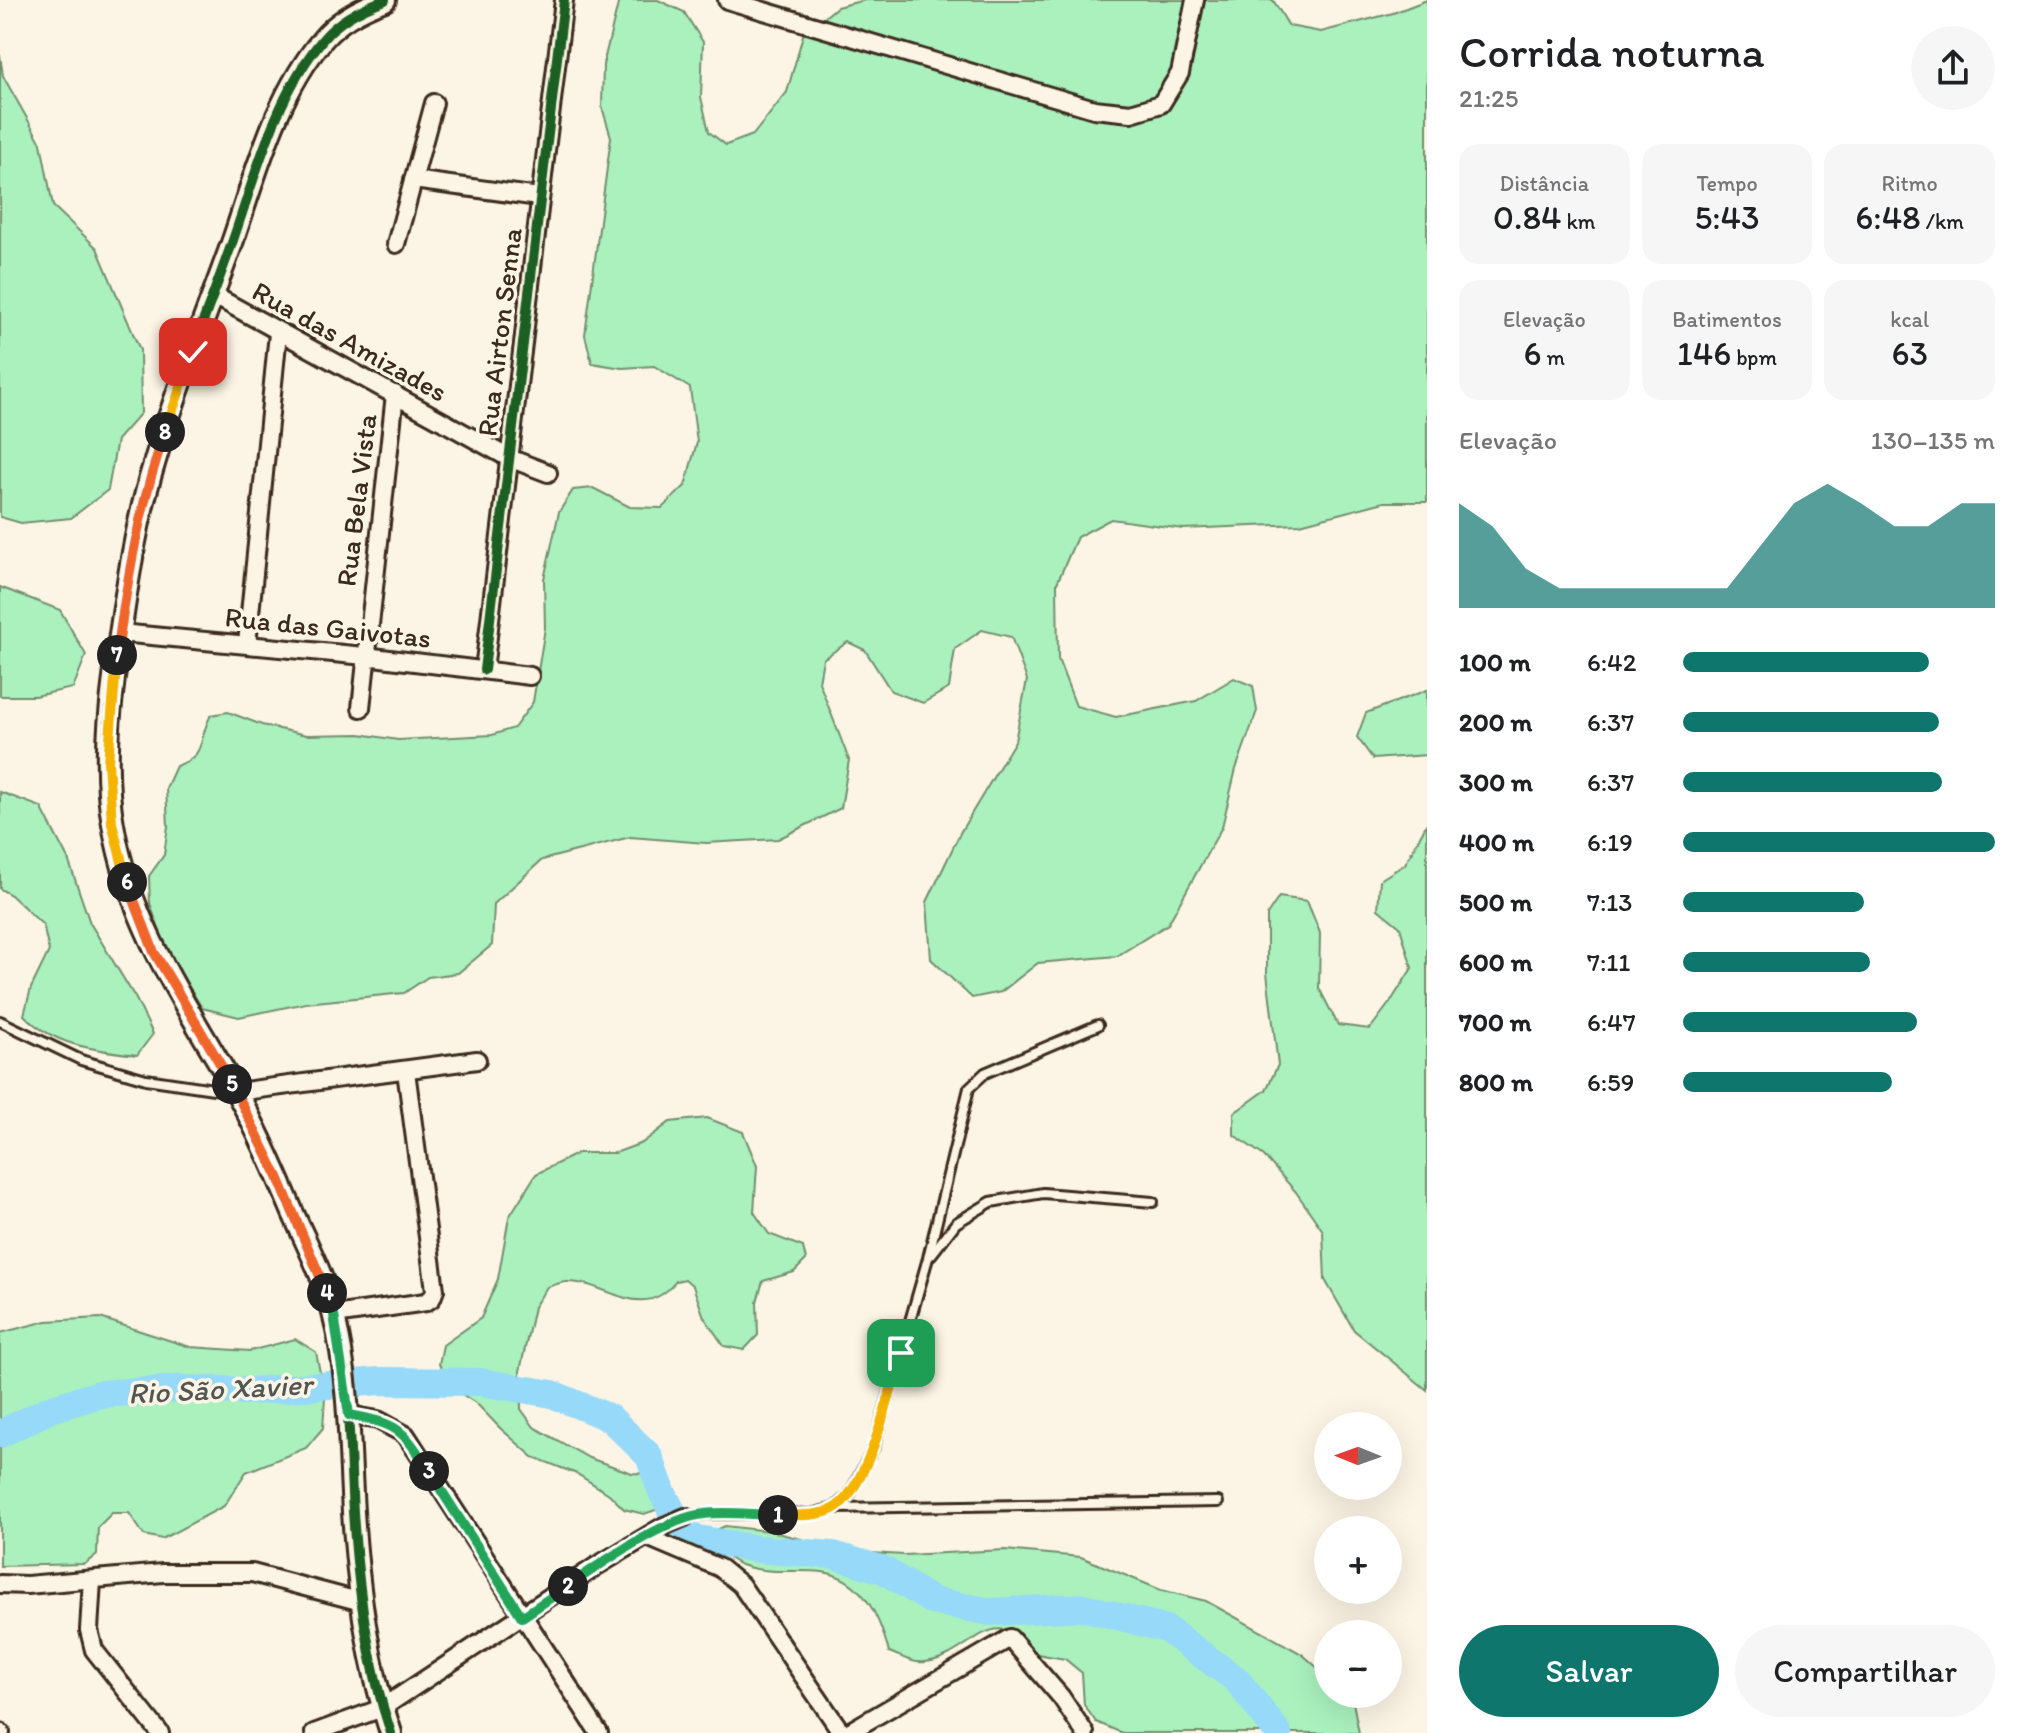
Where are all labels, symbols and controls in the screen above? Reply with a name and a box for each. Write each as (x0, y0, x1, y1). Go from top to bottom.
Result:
text: Corrida noturna (1459, 25, 1765, 78)
button: share (1911, 26, 1995, 110)
text: 21:25 (1459, 82, 1518, 114)
text: Distância (1500, 170, 1589, 197)
text: Tempo (1696, 170, 1758, 197)
text: Ritmo (1882, 170, 1938, 197)
text: 0.84 (1493, 197, 1561, 238)
text: 5:43 (1694, 197, 1760, 238)
text: 6:48 (1855, 197, 1921, 238)
text: km (1561, 208, 1596, 235)
text: /km (1921, 208, 1964, 235)
street label: Rua Airton Senna (469, 225, 529, 438)
street label: Rua das Amizades (247, 273, 453, 409)
text: Elevação (1503, 306, 1586, 333)
text: Batimentos (1672, 306, 1782, 333)
text: kcal (1890, 306, 1929, 333)
pin (159, 318, 227, 386)
icon: check (171, 330, 215, 374)
text: 6 (1524, 333, 1542, 374)
text: 146 (1677, 333, 1731, 374)
text: 63 (1891, 333, 1928, 374)
text: m (1542, 344, 1565, 371)
text: bpm (1731, 344, 1777, 371)
street label: Rua Bela Vista (329, 411, 384, 588)
pin: 8 (145, 412, 185, 452)
text: 8 (159, 418, 171, 445)
text: Elevação (1459, 424, 1557, 456)
text: 130–135 m (1871, 424, 1995, 456)
street label: Rua das Gaivotas (223, 599, 433, 655)
pin: 7 (97, 635, 137, 675)
text: 7 (112, 641, 122, 668)
text: 100 m (1459, 646, 1531, 678)
text: 6:42 (1587, 646, 1636, 678)
text: 200 m (1459, 706, 1532, 738)
text: 6:37 (1587, 706, 1634, 738)
text: 300 m (1459, 766, 1533, 798)
text: 6:37 (1587, 766, 1634, 798)
text: 400 m (1459, 826, 1534, 858)
text: 6:19 (1587, 826, 1633, 858)
pin: 6 (107, 862, 147, 902)
text: 6 (121, 868, 133, 895)
text: 500 m (1459, 886, 1532, 918)
text: 7:13 (1587, 886, 1633, 918)
text: 600 m (1459, 946, 1533, 978)
text: 7:11 (1587, 946, 1630, 978)
text: 700 m (1459, 1006, 1532, 1038)
text: 6:47 (1587, 1006, 1636, 1038)
pin: 5 (212, 1064, 252, 1104)
text: 800 m (1459, 1066, 1533, 1098)
text: 6:59 (1587, 1066, 1634, 1098)
text: 5 (226, 1070, 238, 1097)
pin: 4 (307, 1273, 347, 1313)
text: 4 (320, 1279, 334, 1306)
pin (867, 1319, 935, 1387)
icon: arrive (879, 1331, 923, 1375)
water label: Rio São Xavier (127, 1365, 317, 1412)
north arrow (1314, 1412, 1402, 1500)
map controls (1314, 1412, 1402, 1708)
pin: 3 (409, 1451, 449, 1491)
text: 3 (423, 1457, 435, 1484)
pin: 1 (758, 1495, 798, 1535)
text: 1 (773, 1501, 783, 1528)
button: + (1314, 1516, 1402, 1604)
pin: 2 (548, 1566, 588, 1606)
text: 2 (562, 1572, 574, 1599)
button: − (1314, 1620, 1402, 1708)
button: Salvar (1459, 1625, 1719, 1717)
button: Compartilhar (1735, 1625, 1995, 1717)

